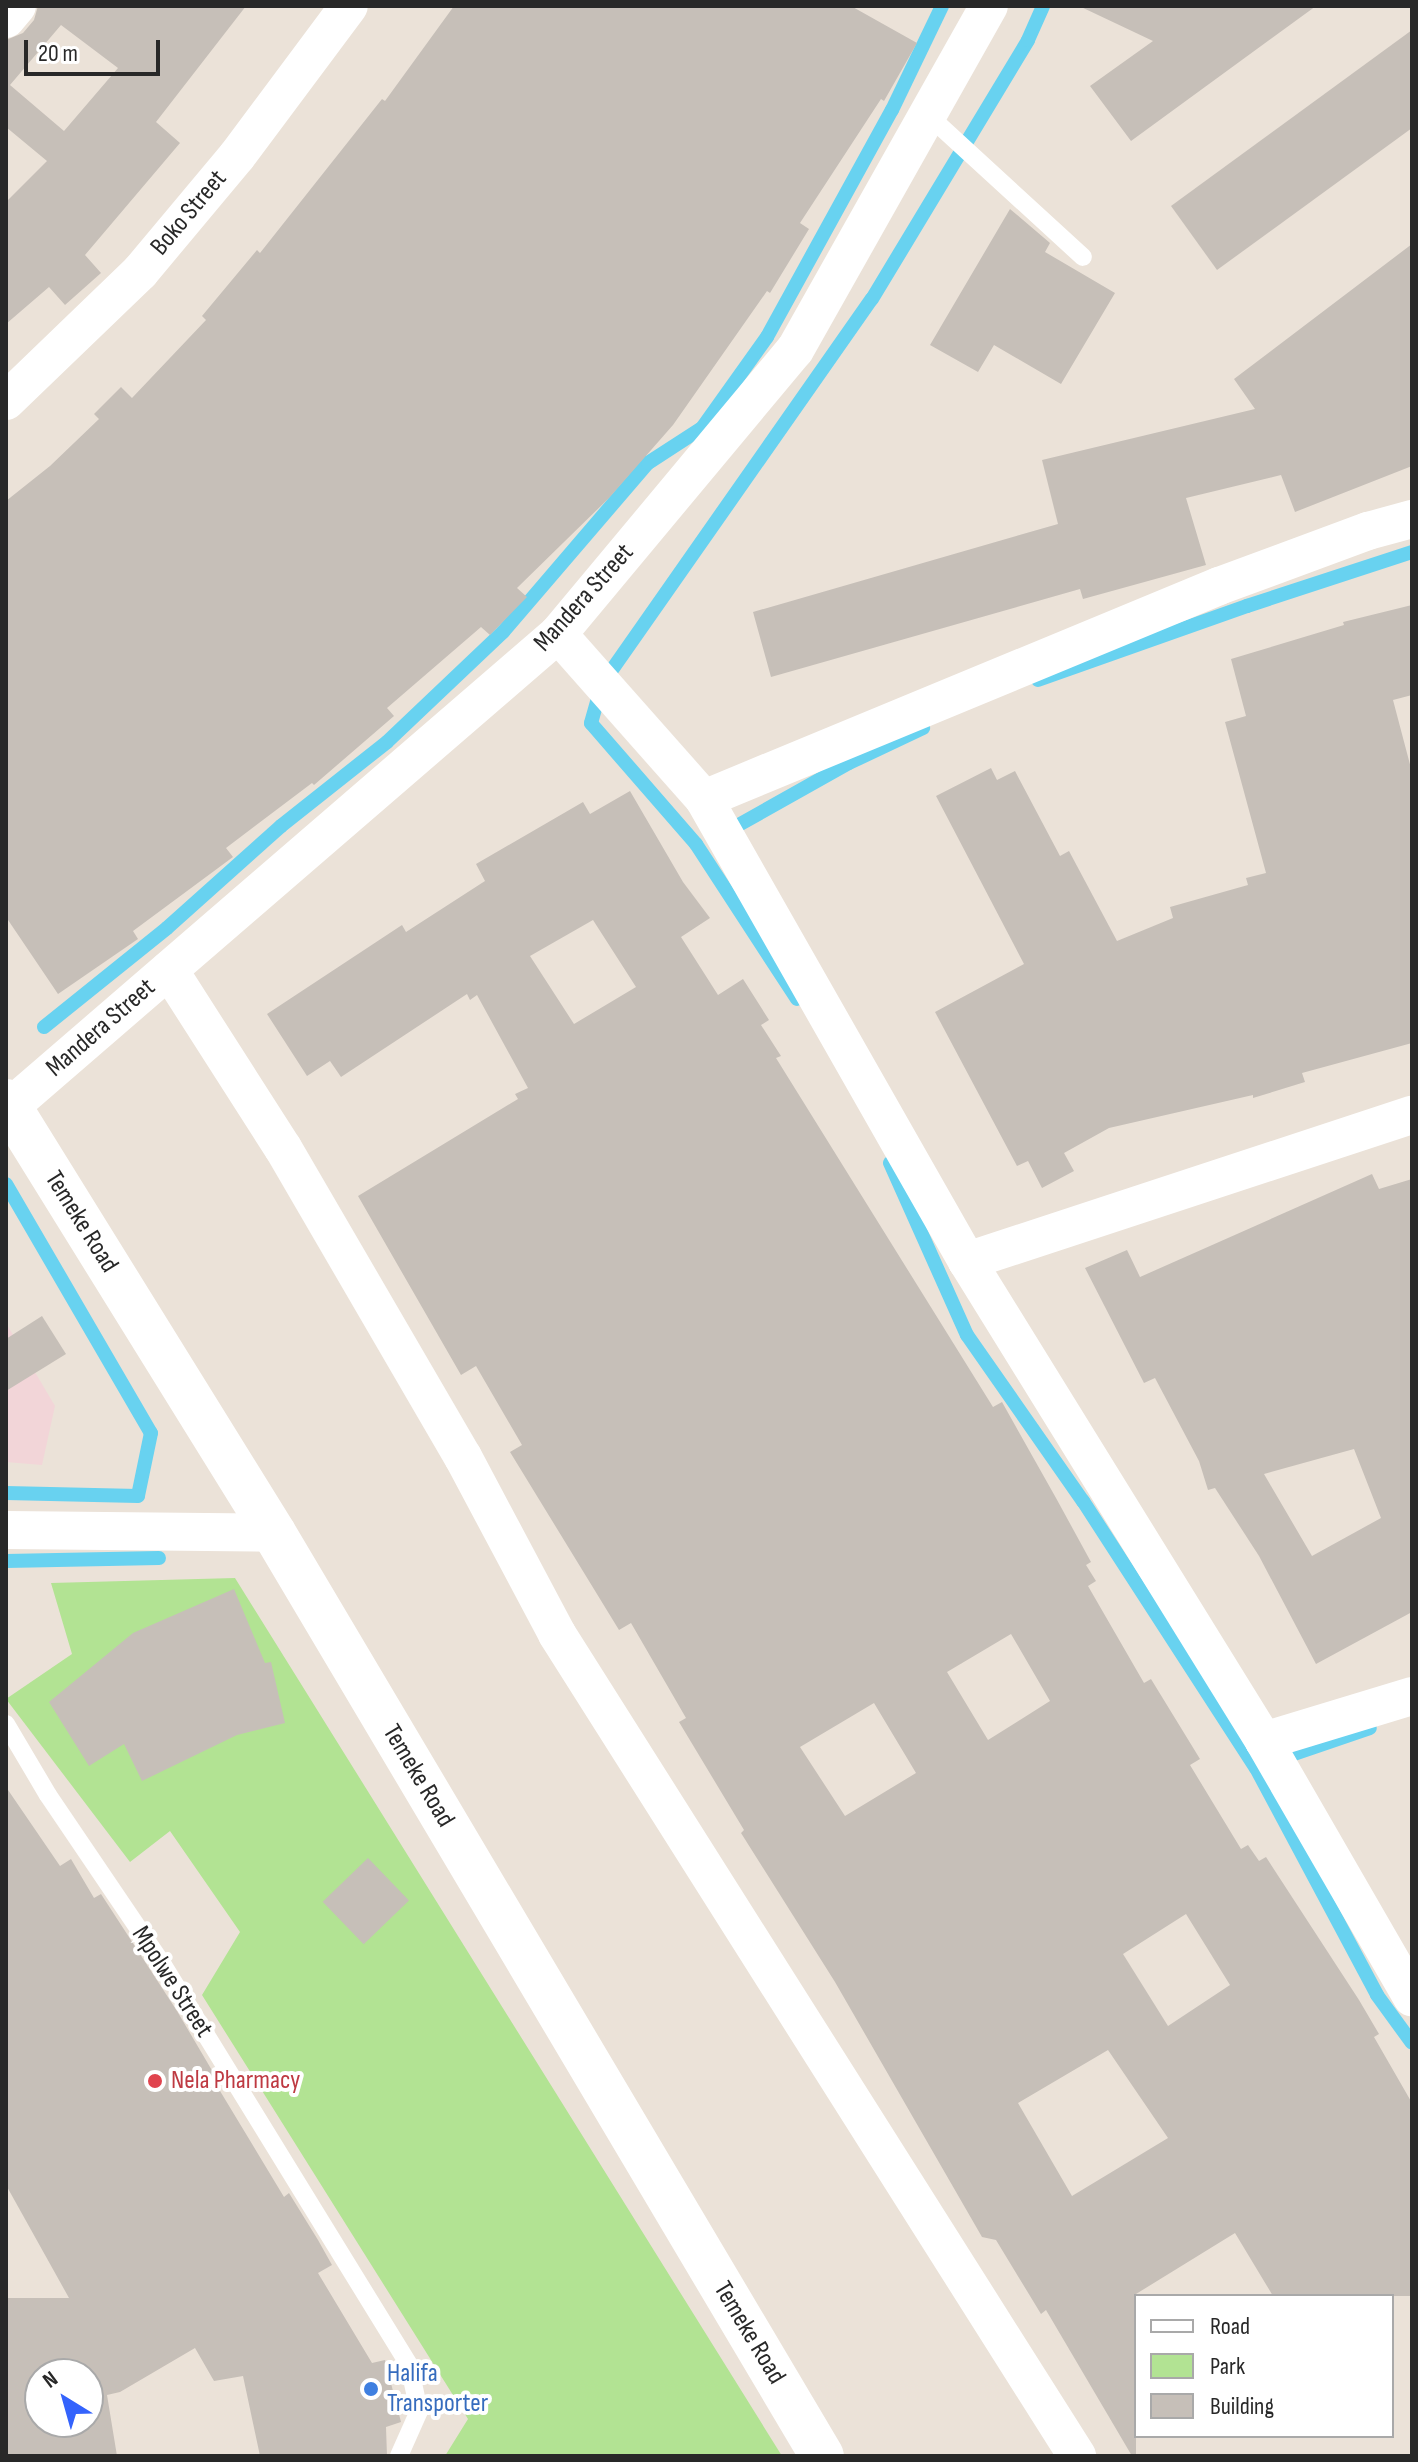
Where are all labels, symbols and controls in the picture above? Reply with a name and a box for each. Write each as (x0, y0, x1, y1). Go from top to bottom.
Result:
scale bar (28, 24, 164, 74)
text: 20 m (38, 39, 78, 68)
street label: Boko Street (144, 164, 234, 262)
street label: Mandera Street (528, 538, 640, 658)
street label: Mandera Street (40, 972, 162, 1084)
street label: Temeke Road (38, 1165, 124, 1279)
street label: Temeke Road (375, 1719, 461, 1833)
street label: Mpolwe Street (125, 1921, 219, 2043)
place label: Nela Pharmacy (171, 2065, 300, 2097)
marker: Nela Pharmacy (146, 2072, 164, 2090)
street label: Temeke Road (706, 2276, 792, 2390)
legend (1134, 2294, 1394, 2438)
text: Road (1210, 2312, 1250, 2341)
text: Park (1210, 2352, 1245, 2381)
north arrow (24, 2358, 104, 2438)
place label: Halifa Transporter (387, 2358, 488, 2420)
text: N (38, 2366, 63, 2394)
marker: Halifa Transporter (362, 2380, 380, 2398)
text: Building (1210, 2392, 1274, 2421)

